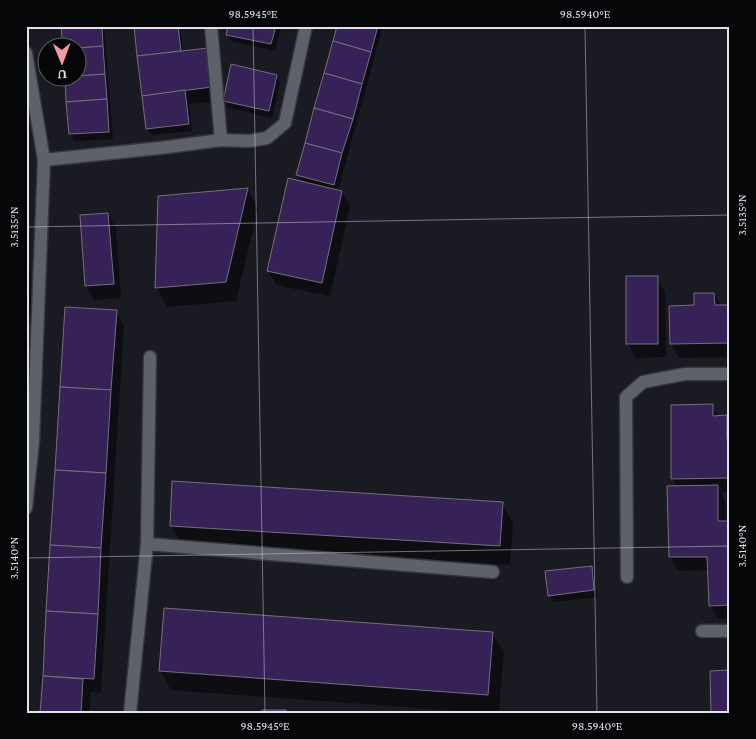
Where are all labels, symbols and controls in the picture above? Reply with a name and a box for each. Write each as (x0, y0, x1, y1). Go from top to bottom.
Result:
text: 98.5945°E (228, 7, 278, 21)
text: 98.5940°E (560, 7, 611, 21)
north arrow (38, 38, 88, 88)
text: U (57, 67, 67, 83)
text: 3.5135°N (735, 194, 749, 236)
text: 3.5135°N (7, 206, 21, 248)
text: 3.5140°N (735, 524, 749, 567)
text: 3.5140°N (7, 536, 21, 579)
text: 98.5945°E (240, 719, 290, 733)
text: 98.5940°E (572, 719, 623, 733)

